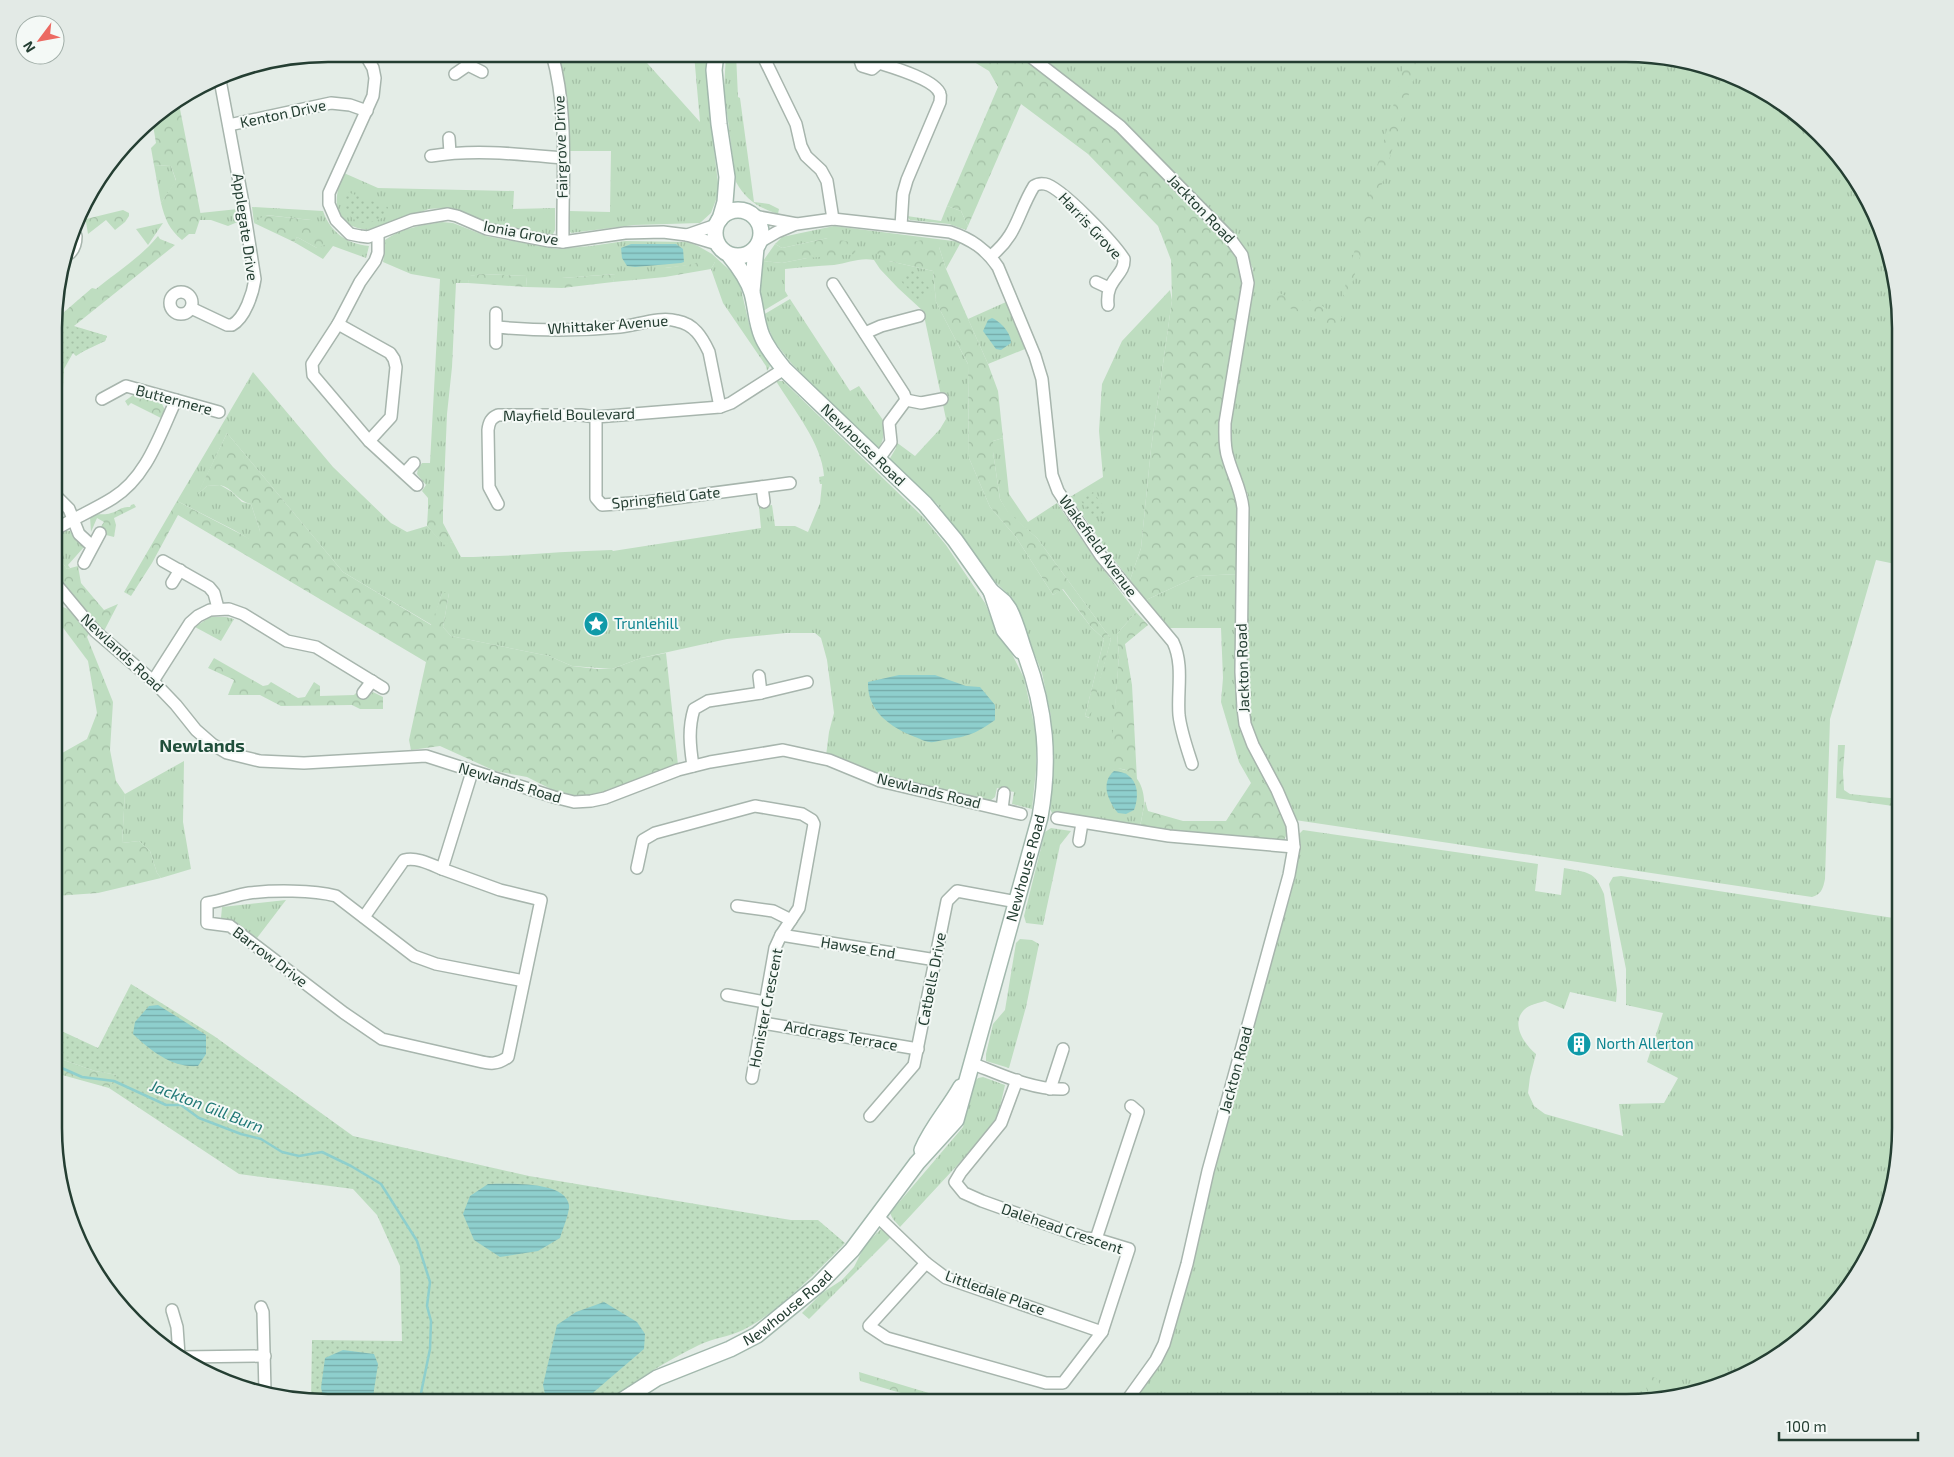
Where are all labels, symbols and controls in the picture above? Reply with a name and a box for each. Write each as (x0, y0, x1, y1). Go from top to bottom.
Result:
north arrow (15, 15, 65, 65)
text: N (19, 38, 38, 56)
street label: Kenton Drive (238, 95, 327, 131)
street label: Fairgrove Drive (549, 95, 571, 199)
street label: Jackton Road (1164, 170, 1239, 247)
street label: Applegate Drive (230, 172, 262, 282)
street label: Harris Grove (1055, 188, 1126, 262)
street label: Ionia Grove (482, 216, 560, 248)
street label: Whittaker Avenue (547, 311, 669, 337)
street label: Buttermere (134, 380, 214, 418)
street label: Newhouse Road (818, 399, 910, 489)
street label: Mayfield Boulevard (503, 404, 635, 424)
street label: Springfield Gate (611, 482, 721, 512)
street label: Wakefield Avenue (1056, 491, 1142, 600)
street label: Newlands Road (78, 609, 168, 695)
place icon: Trunlehill (583, 611, 609, 637)
place label: Trunlehill (614, 614, 679, 632)
street label: Jackton Road (1231, 623, 1253, 713)
district label: Newlands (159, 734, 245, 756)
street label: Newlands Road (457, 758, 564, 806)
street label: Newlands Road (875, 768, 983, 812)
street label: Newhouse Road (1001, 812, 1048, 923)
street label: Barrow Drive (230, 922, 312, 990)
street label: Catbells Drive (913, 931, 949, 1027)
street label: Hawse End (820, 932, 897, 962)
street label: Honister Crescent (745, 946, 785, 1069)
street label: Ardcrags Terrace (783, 1016, 899, 1054)
street label: Jackton Road (1215, 1024, 1255, 1115)
building icon: North Allerton (1566, 1031, 1592, 1057)
place label: North Allerton (1596, 1034, 1694, 1052)
water label: Jackton Gill Burn (147, 1075, 266, 1136)
street label: Dalehead Crescent (999, 1199, 1126, 1257)
street label: Newhouse Road (740, 1266, 836, 1349)
street label: Littledale Place (943, 1266, 1048, 1318)
scale bar (1779, 1410, 1918, 1442)
text: 100 m (1786, 1417, 1827, 1435)

